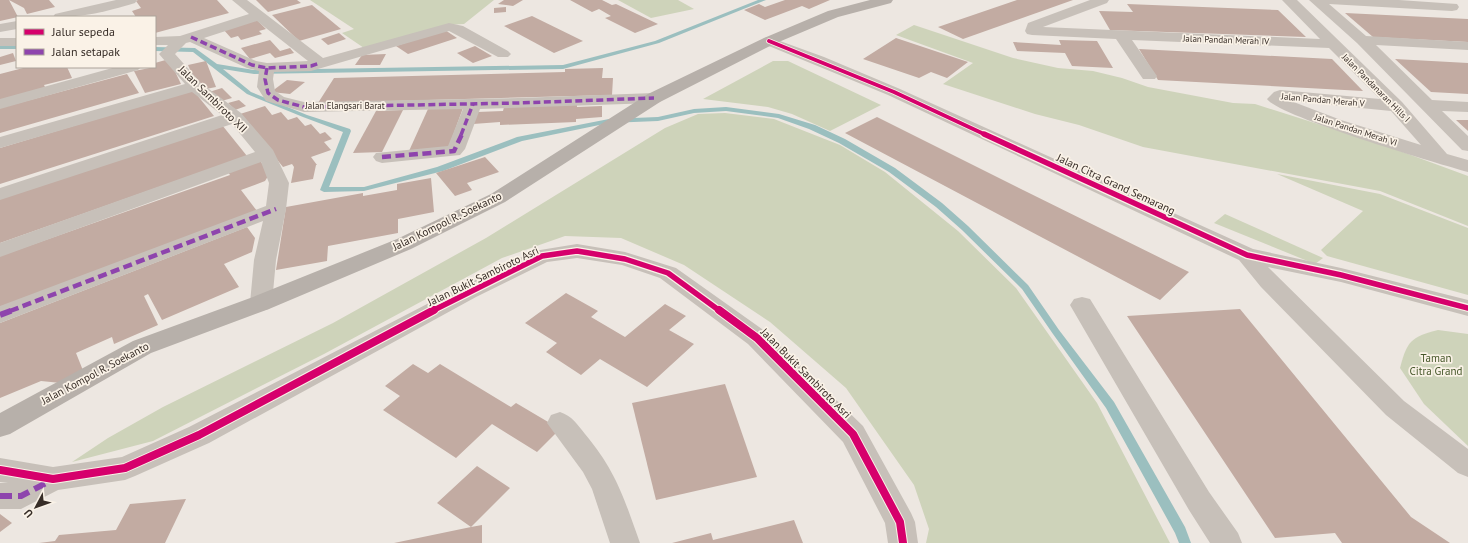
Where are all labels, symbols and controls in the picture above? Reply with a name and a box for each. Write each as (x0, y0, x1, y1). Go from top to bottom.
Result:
legend (16, 16, 156, 68)
text: Jalur sepeda (51, 24, 115, 39)
street label: Jalan Pandan Merah IV (1182, 32, 1270, 47)
text: Jalan setapak (51, 44, 120, 59)
street label: Jalan Pandanaran Hills I (1339, 51, 1413, 124)
street label: Jalan Sambiroto XII (175, 62, 250, 135)
street label: Jalan Pandan Merah V (1280, 90, 1366, 109)
street label: Jalan Elangsari Barat (304, 100, 385, 111)
street label: Jalan Pandan Merah VI (1312, 111, 1399, 148)
street label: Jalan Citra Grand Semarang (1054, 150, 1178, 218)
street label: Jalan Kompol R. Soekanto (389, 188, 504, 254)
street label: Jalan Bukit Sambiroto Asri (424, 243, 541, 309)
street label: Jalan Bukit Sambiroto Asri (757, 324, 854, 421)
street label: Jalan Kompol R. Soekanto (38, 339, 151, 408)
park label: Taman Citra Grand (1410, 351, 1463, 378)
north arrow (16, 487, 56, 527)
text: U (21, 506, 36, 521)

